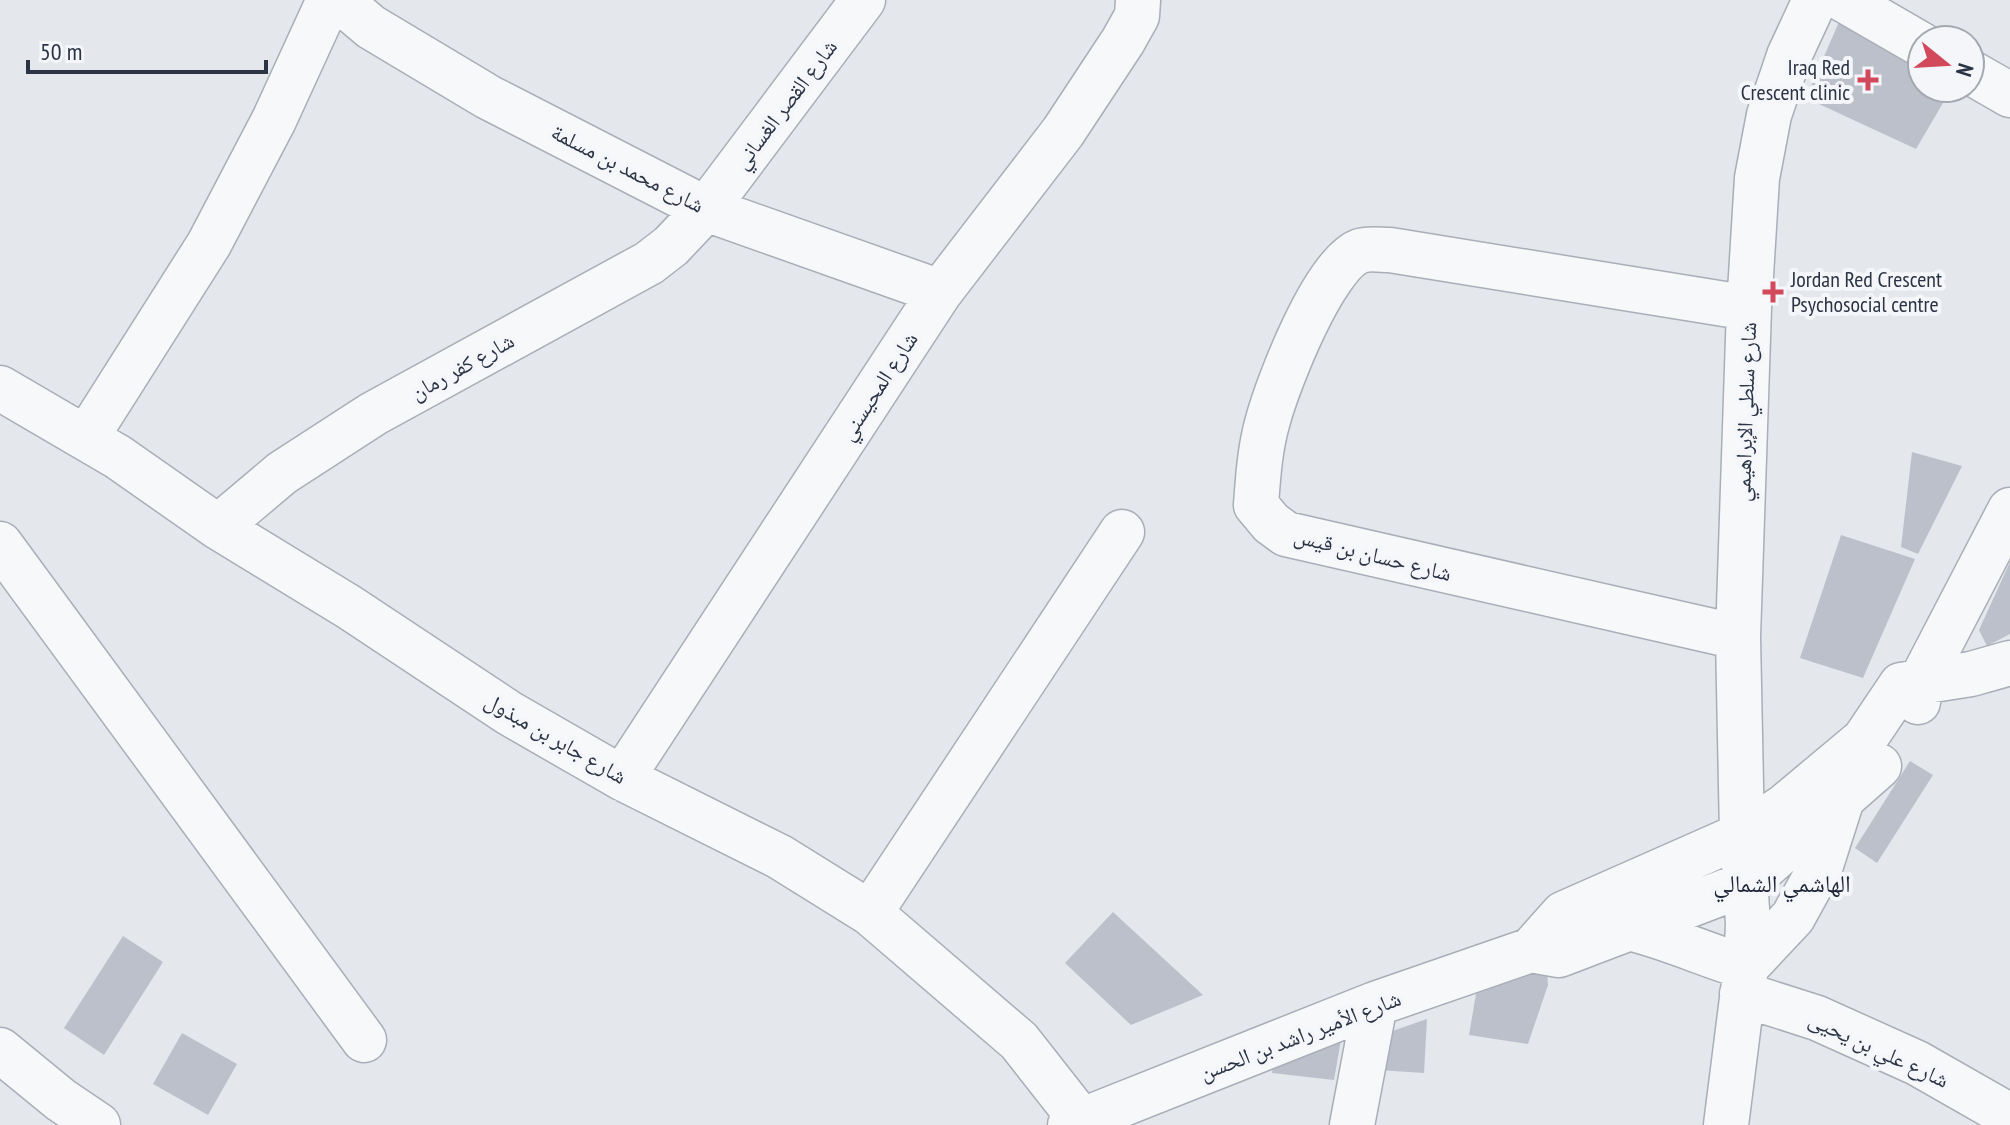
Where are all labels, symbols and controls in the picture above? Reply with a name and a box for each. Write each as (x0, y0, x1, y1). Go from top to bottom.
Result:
scale bar (28, 24, 266, 74)
north arrow (1906, 24, 1986, 104)
street label: شارع القصر الغساني (727, 33, 846, 177)
text: 50 m (40, 36, 82, 67)
place label: Iraq Red Crescent clinic (1741, 53, 1850, 106)
text: N (1950, 60, 1980, 80)
marker: Iraq Red Crescent clinic (1857, 69, 1879, 91)
street label: شارع محمد بن مسلمة (547, 117, 709, 219)
place label: Jordan Red Crescent Psychosocial centre (1790, 265, 1942, 318)
marker: Jordan Red Crescent Psychosocial centre (1762, 281, 1784, 303)
street label: شارع سلطي الإبراهيمي (1728, 322, 1766, 503)
street label: شارع كفر رمان (405, 326, 519, 406)
street label: شارع المحيسني (832, 326, 927, 448)
street label: شارع حسان بن قيس (1291, 521, 1455, 587)
street label: شارع جابر بن مبذول (480, 686, 632, 790)
district label: الهاشمي الشمالي (1713, 868, 1851, 903)
street label: شارع الأمير راشد بن الحسن (1195, 984, 1405, 1086)
street label: شارع علي بن يحيى (1803, 1004, 1954, 1097)

